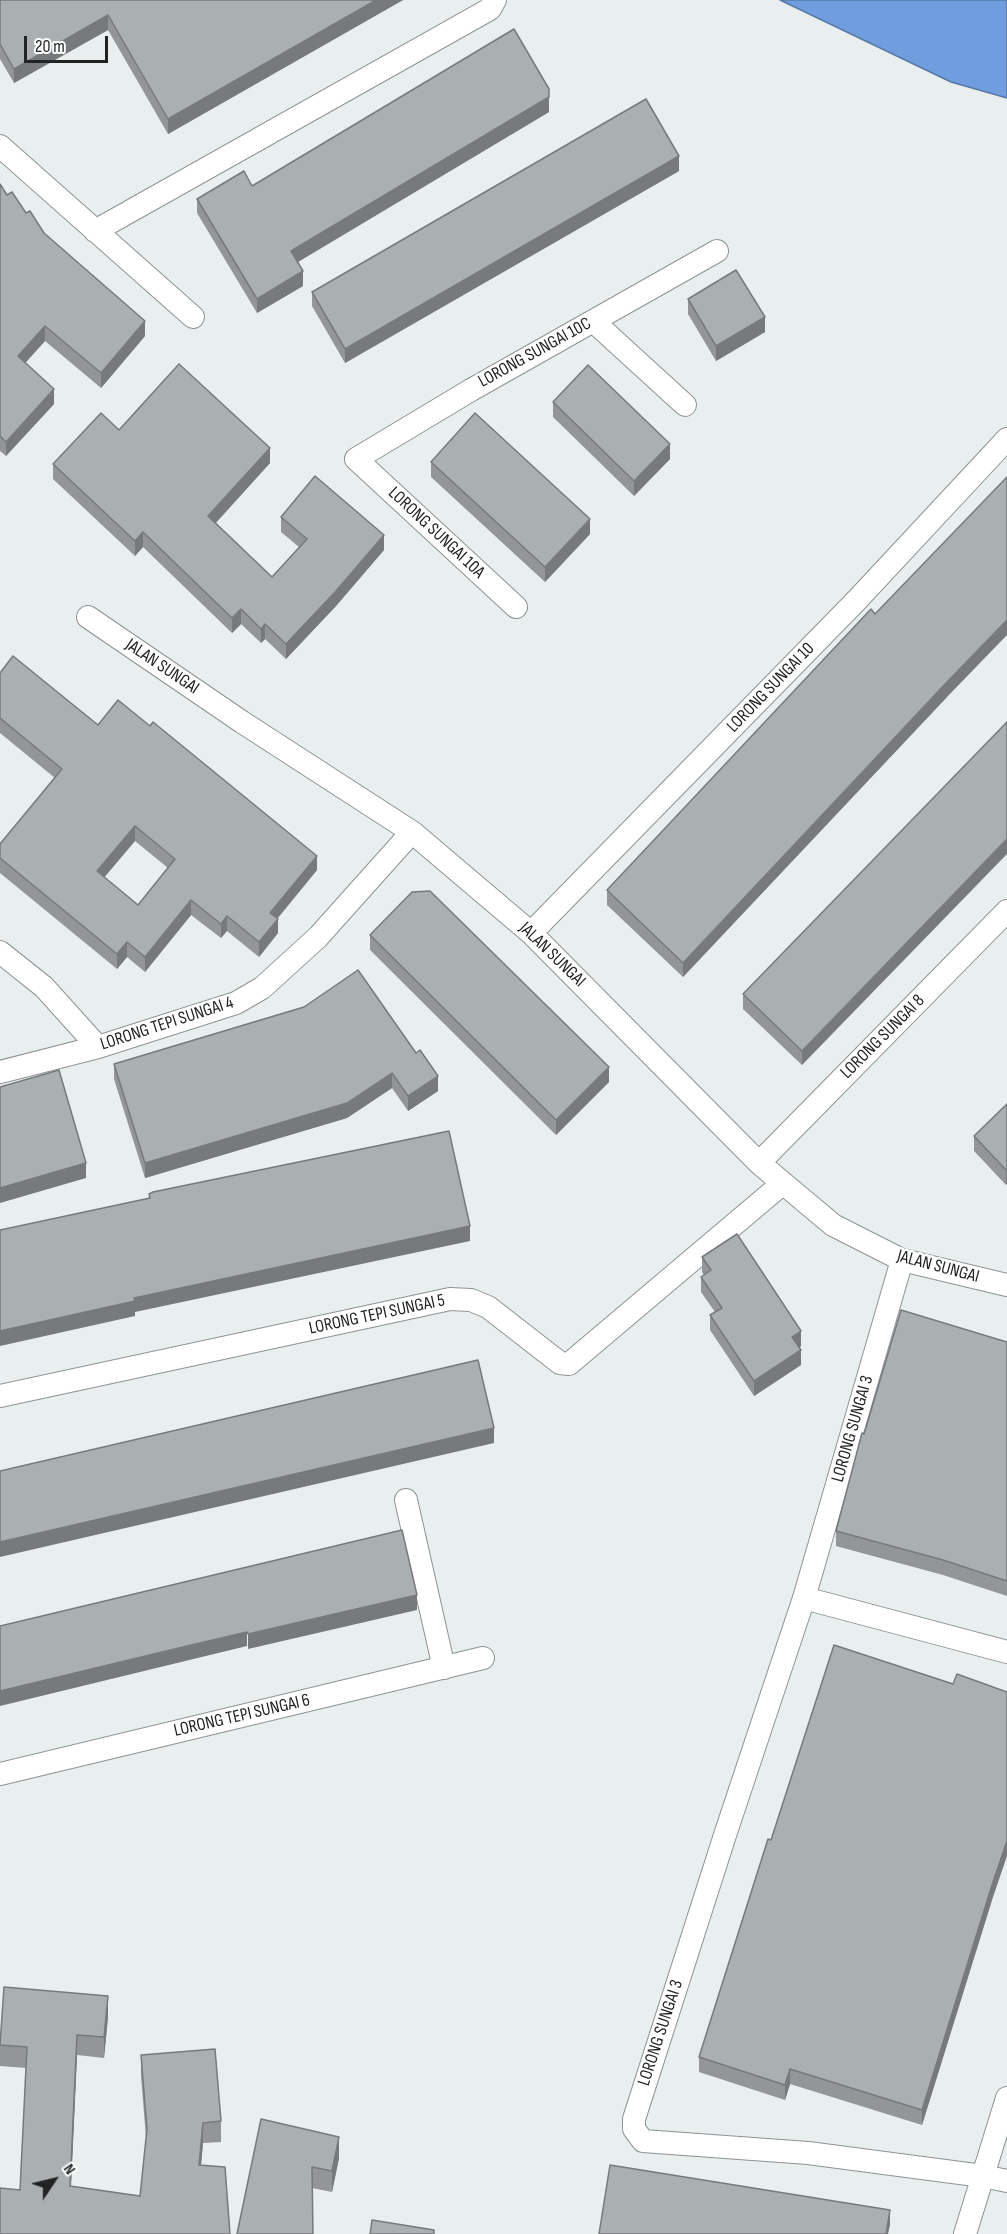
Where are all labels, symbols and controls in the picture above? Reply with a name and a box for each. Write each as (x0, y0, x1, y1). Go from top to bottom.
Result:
scale bar (27, 24, 111, 62)
text: 20 m (35, 36, 65, 57)
street label: LORONG SUNGAI 10C (475, 313, 595, 393)
street label: LORONG SUNGAI 10A (383, 483, 489, 583)
street label: JALAN SUNGAI (121, 635, 203, 699)
street label: LORONG SUNGAI 10 (723, 639, 819, 737)
street label: JALAN SUNGAI (514, 918, 590, 992)
street label: LORONG SUNGAI 8 (836, 990, 930, 1084)
street label: LORONG TEPI SUNGAI 4 (98, 992, 236, 1056)
street label: JALAN SUNGAI (895, 1246, 981, 1288)
street label: LORONG TEPI SUNGAI 5 (307, 1290, 447, 1340)
street label: LORONG SUNGAI 3 (827, 1373, 879, 1485)
street label: LORONG TEPI SUNGAI 6 (172, 1690, 312, 1742)
street label: LORONG SUNGAI 3 (634, 1977, 688, 2089)
north arrow (24, 2150, 84, 2210)
text: N (59, 2160, 79, 2178)

